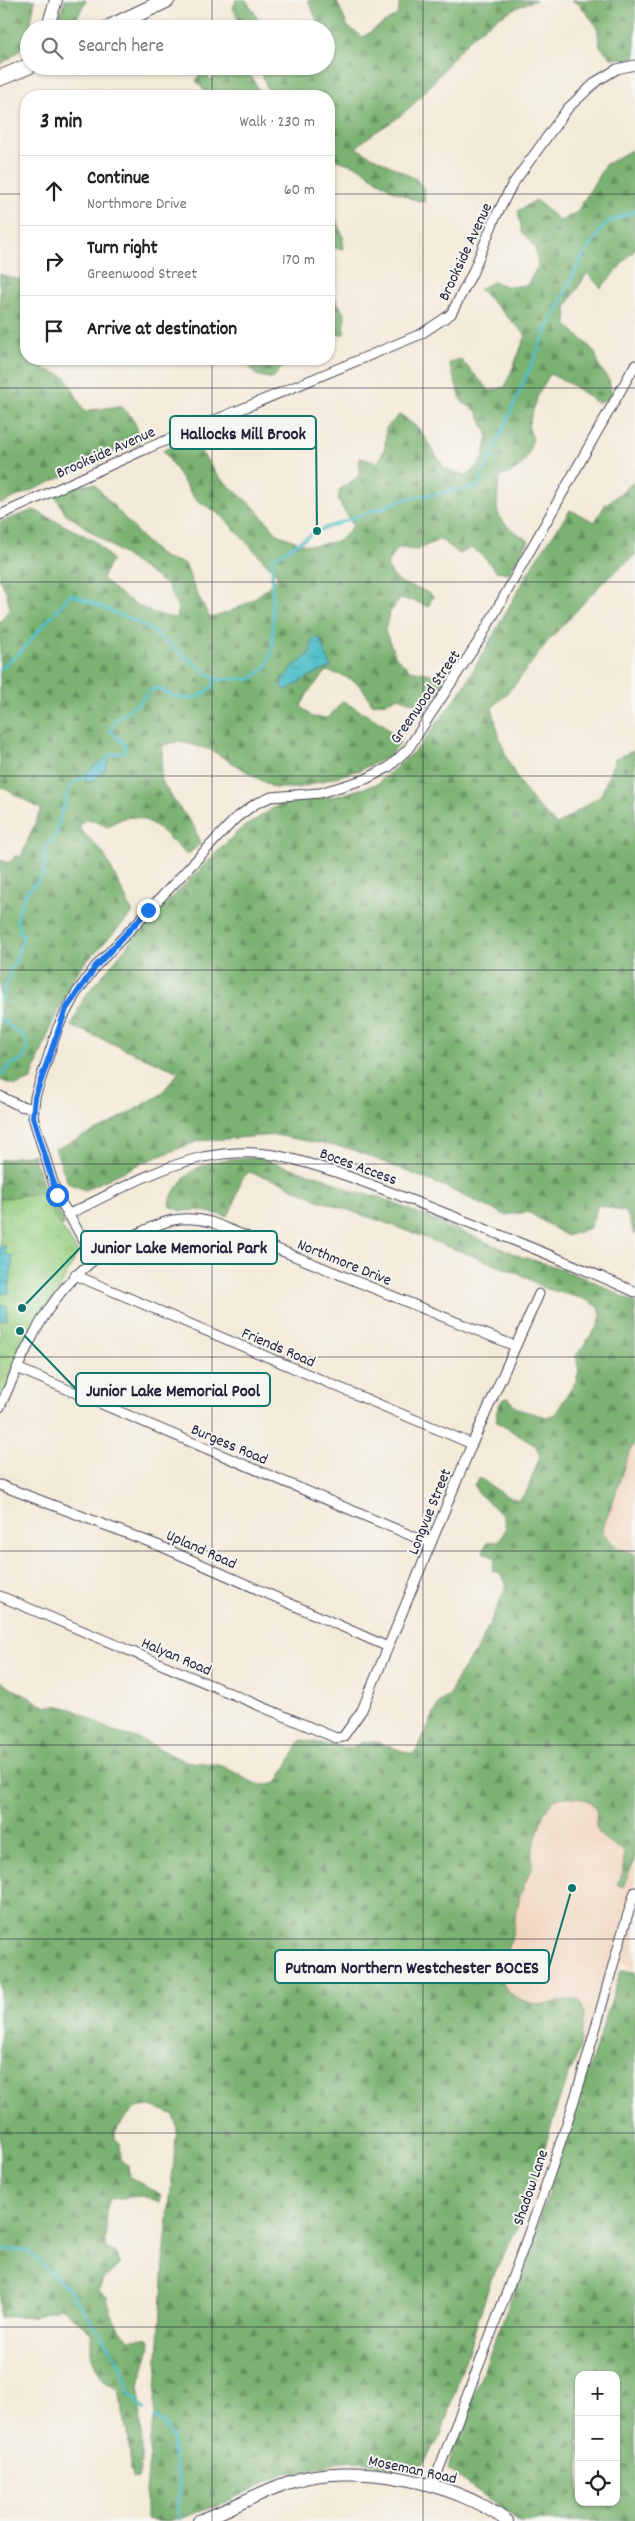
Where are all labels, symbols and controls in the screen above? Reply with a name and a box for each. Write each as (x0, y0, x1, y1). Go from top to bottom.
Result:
search box (20, 20, 335, 75)
icon: search (38, 34, 66, 62)
text: Search here (78, 34, 164, 61)
text: 3 min (40, 108, 82, 138)
text: Walk · 230 m (239, 111, 315, 134)
text: Continue (87, 166, 149, 193)
icon: ahead (40, 177, 68, 205)
text: 60 m (284, 179, 315, 202)
text: Northmore Drive (87, 193, 187, 216)
street label: Brookside Avenue (433, 199, 499, 305)
text: Turn right (87, 236, 158, 263)
icon: right (40, 247, 68, 275)
text: 170 m (282, 249, 315, 272)
text: Greenwood Street (87, 263, 197, 286)
icon: arrive (40, 317, 68, 345)
text: Arrive at destination (87, 317, 237, 344)
callout: Hallocks Mill Brook (170, 416, 316, 449)
street label: Brookside Avenue (53, 421, 159, 485)
text: Hallocks Mill Brook (180, 423, 306, 448)
street label: Greenwood Street (385, 646, 467, 749)
route end (137, 899, 160, 922)
street label: Boces Access (316, 1143, 400, 1192)
route start (46, 1184, 69, 1207)
callout: Junior Lake Memorial Park (81, 1231, 277, 1264)
street label: Northmore Drive (293, 1234, 395, 1293)
text: Junior Lake Memorial Park (91, 1237, 268, 1262)
street label: Friends Road (238, 1322, 319, 1374)
callout: Junior Lake Memorial Pool (76, 1373, 270, 1406)
text: Junior Lake Memorial Pool (86, 1380, 261, 1405)
street label: Burgess Road (187, 1419, 271, 1472)
street label: Longvue Street (403, 1465, 458, 1559)
street label: Upland Road (162, 1525, 240, 1576)
street label: Halyan Road (137, 1632, 215, 1682)
callout: Putnam Northern Westchester BOCES (275, 1950, 549, 1983)
text: Putnam Northern Westchester BOCES (285, 1957, 539, 1982)
street label: Shadow Lane (508, 2147, 555, 2229)
map controls (575, 2371, 620, 2506)
button: + (575, 2371, 620, 2416)
button: − (575, 2416, 620, 2461)
street label: Moseman Road (366, 2450, 459, 2491)
button: locate (575, 2461, 620, 2506)

